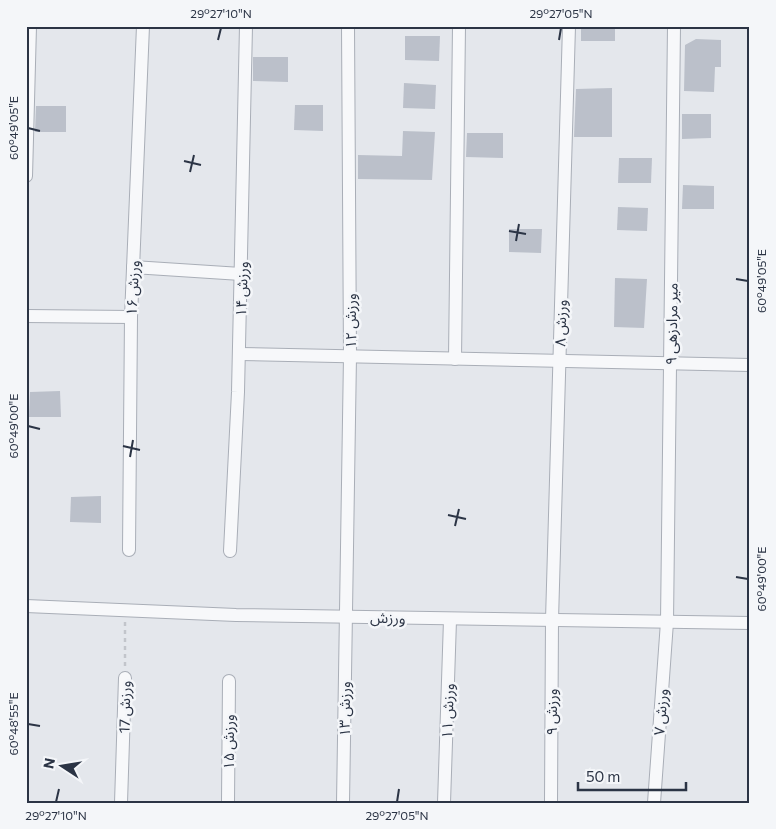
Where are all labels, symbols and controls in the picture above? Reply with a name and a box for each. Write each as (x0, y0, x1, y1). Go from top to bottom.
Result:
text: 29°27'10"N (190, 6, 252, 20)
text: 29°27'05"N (529, 6, 593, 20)
text: 60°49'05"E (6, 96, 20, 160)
text: 60°49'05"E (754, 249, 768, 313)
street label: ورزش ۱۶ (122, 260, 143, 316)
street label: ورزش ۱۴ (231, 261, 252, 317)
street label: میر مرادزهی ۹ (661, 283, 682, 365)
street label: ورزش ۱۲ (341, 293, 360, 349)
street label: ورزش ۸ (550, 299, 571, 347)
text: 60°49'00"E (6, 394, 20, 458)
text: 60°49'00"E (754, 547, 768, 611)
street label: ورزش (370, 607, 406, 628)
street label: ورزش 17 (115, 681, 134, 733)
street label: ورزش ۱۳ (335, 681, 354, 737)
street label: ورزش ۱۱ (437, 683, 458, 739)
street label: ورزش ۷ (649, 688, 672, 736)
street label: ورزش ۹ (542, 689, 561, 735)
text: 60°48'55"E (6, 692, 20, 756)
street label: ورزش ۱۵ (219, 714, 238, 770)
north arrow (38, 742, 88, 792)
text: N (39, 756, 58, 770)
scale bar (578, 759, 686, 791)
text: 50 m (586, 767, 620, 785)
text: 29°27'10"N (25, 808, 87, 822)
text: 29°27'05"N (365, 808, 429, 822)

